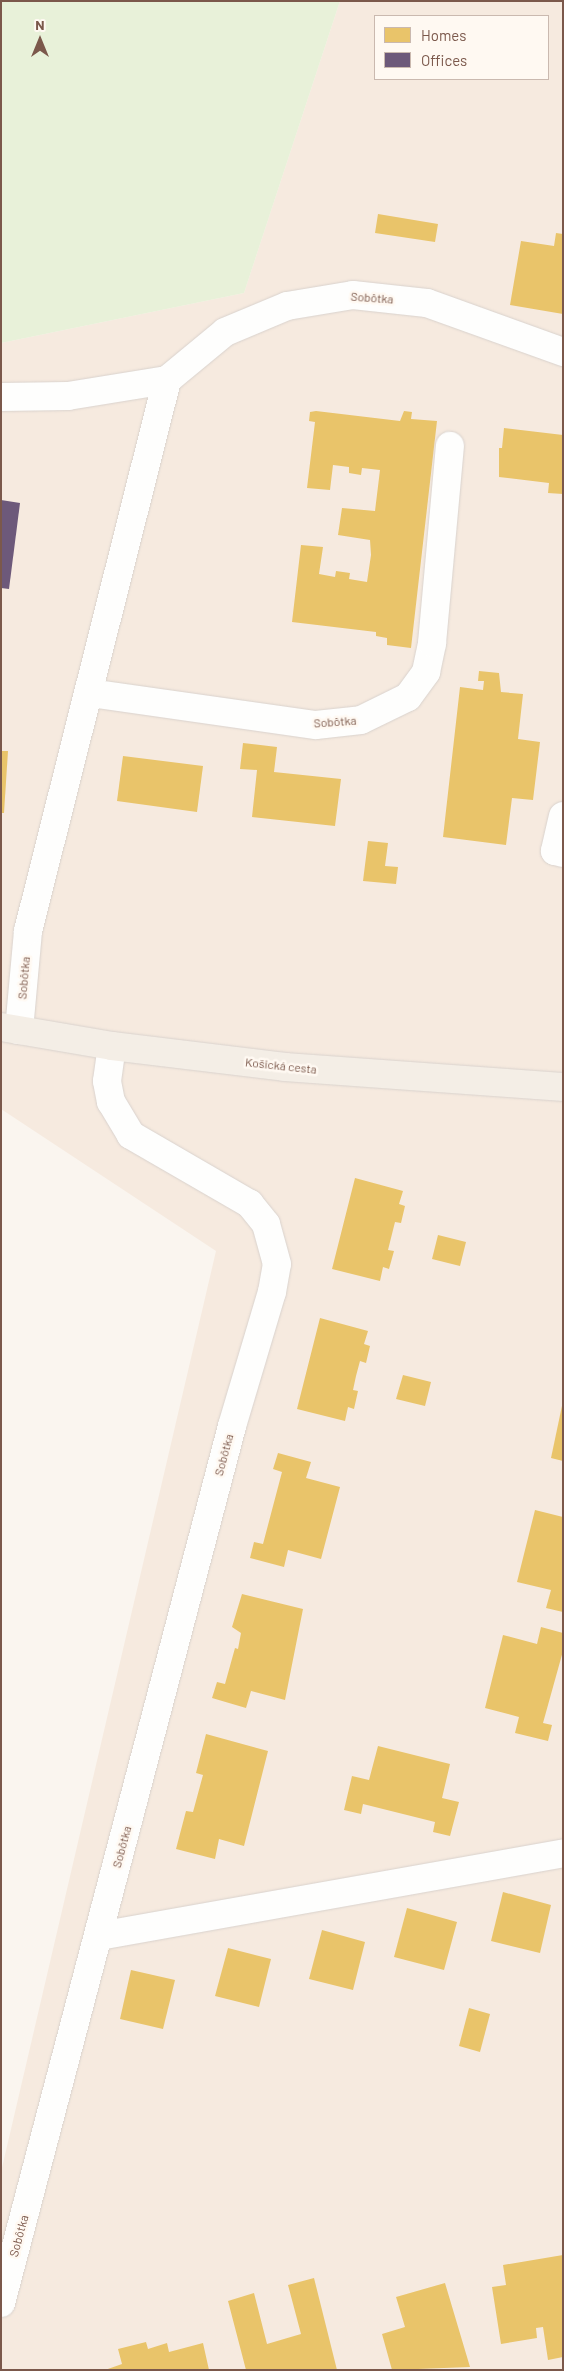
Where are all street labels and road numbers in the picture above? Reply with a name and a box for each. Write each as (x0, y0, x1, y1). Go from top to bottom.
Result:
street label: Sobôtka (350, 289, 394, 307)
street label: Sobôtka (313, 713, 357, 731)
street label: Sobôtka (15, 956, 33, 1000)
street label: Košická cesta (244, 1055, 318, 1077)
street label: Sobôtka (212, 1432, 236, 1478)
street label: Sobôtka (110, 1824, 134, 1870)
street label: Sobôtka (7, 2213, 31, 2259)

